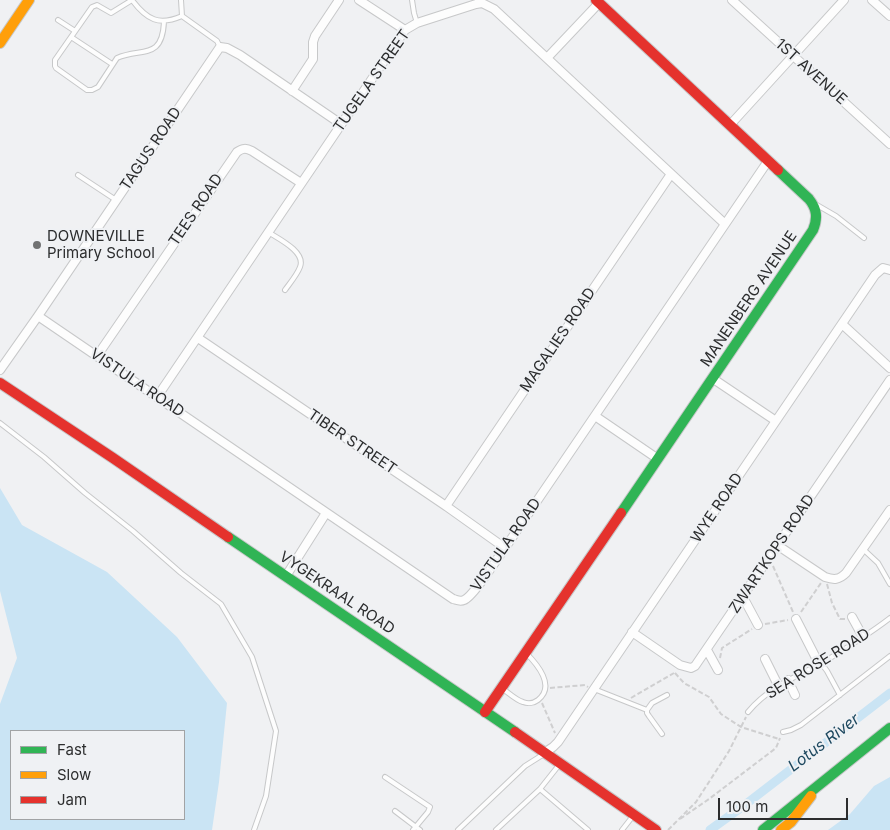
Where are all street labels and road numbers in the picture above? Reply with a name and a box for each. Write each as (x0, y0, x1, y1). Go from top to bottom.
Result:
street label: TUGELA STREET (330, 26, 414, 136)
street label: 1ST AVENUE (772, 35, 850, 109)
street label: TAGUS ROAD (117, 104, 185, 194)
street label: TEES ROAD (165, 170, 227, 250)
street label: MANENBERG AVENUE (697, 228, 801, 370)
street label: MAGALIES ROAD (516, 285, 600, 395)
street label: VISTULA ROAD (87, 345, 187, 421)
street label: TIBER STREET (304, 406, 400, 478)
street label: WYE ROAD (687, 470, 747, 546)
street label: ZWARTKOPS ROAD (726, 491, 818, 617)
street label: VISTULA ROAD (467, 495, 545, 595)
street label: VYGEKRAAL ROAD (276, 548, 398, 638)
street label: SEA ROSE ROAD (763, 625, 873, 703)

